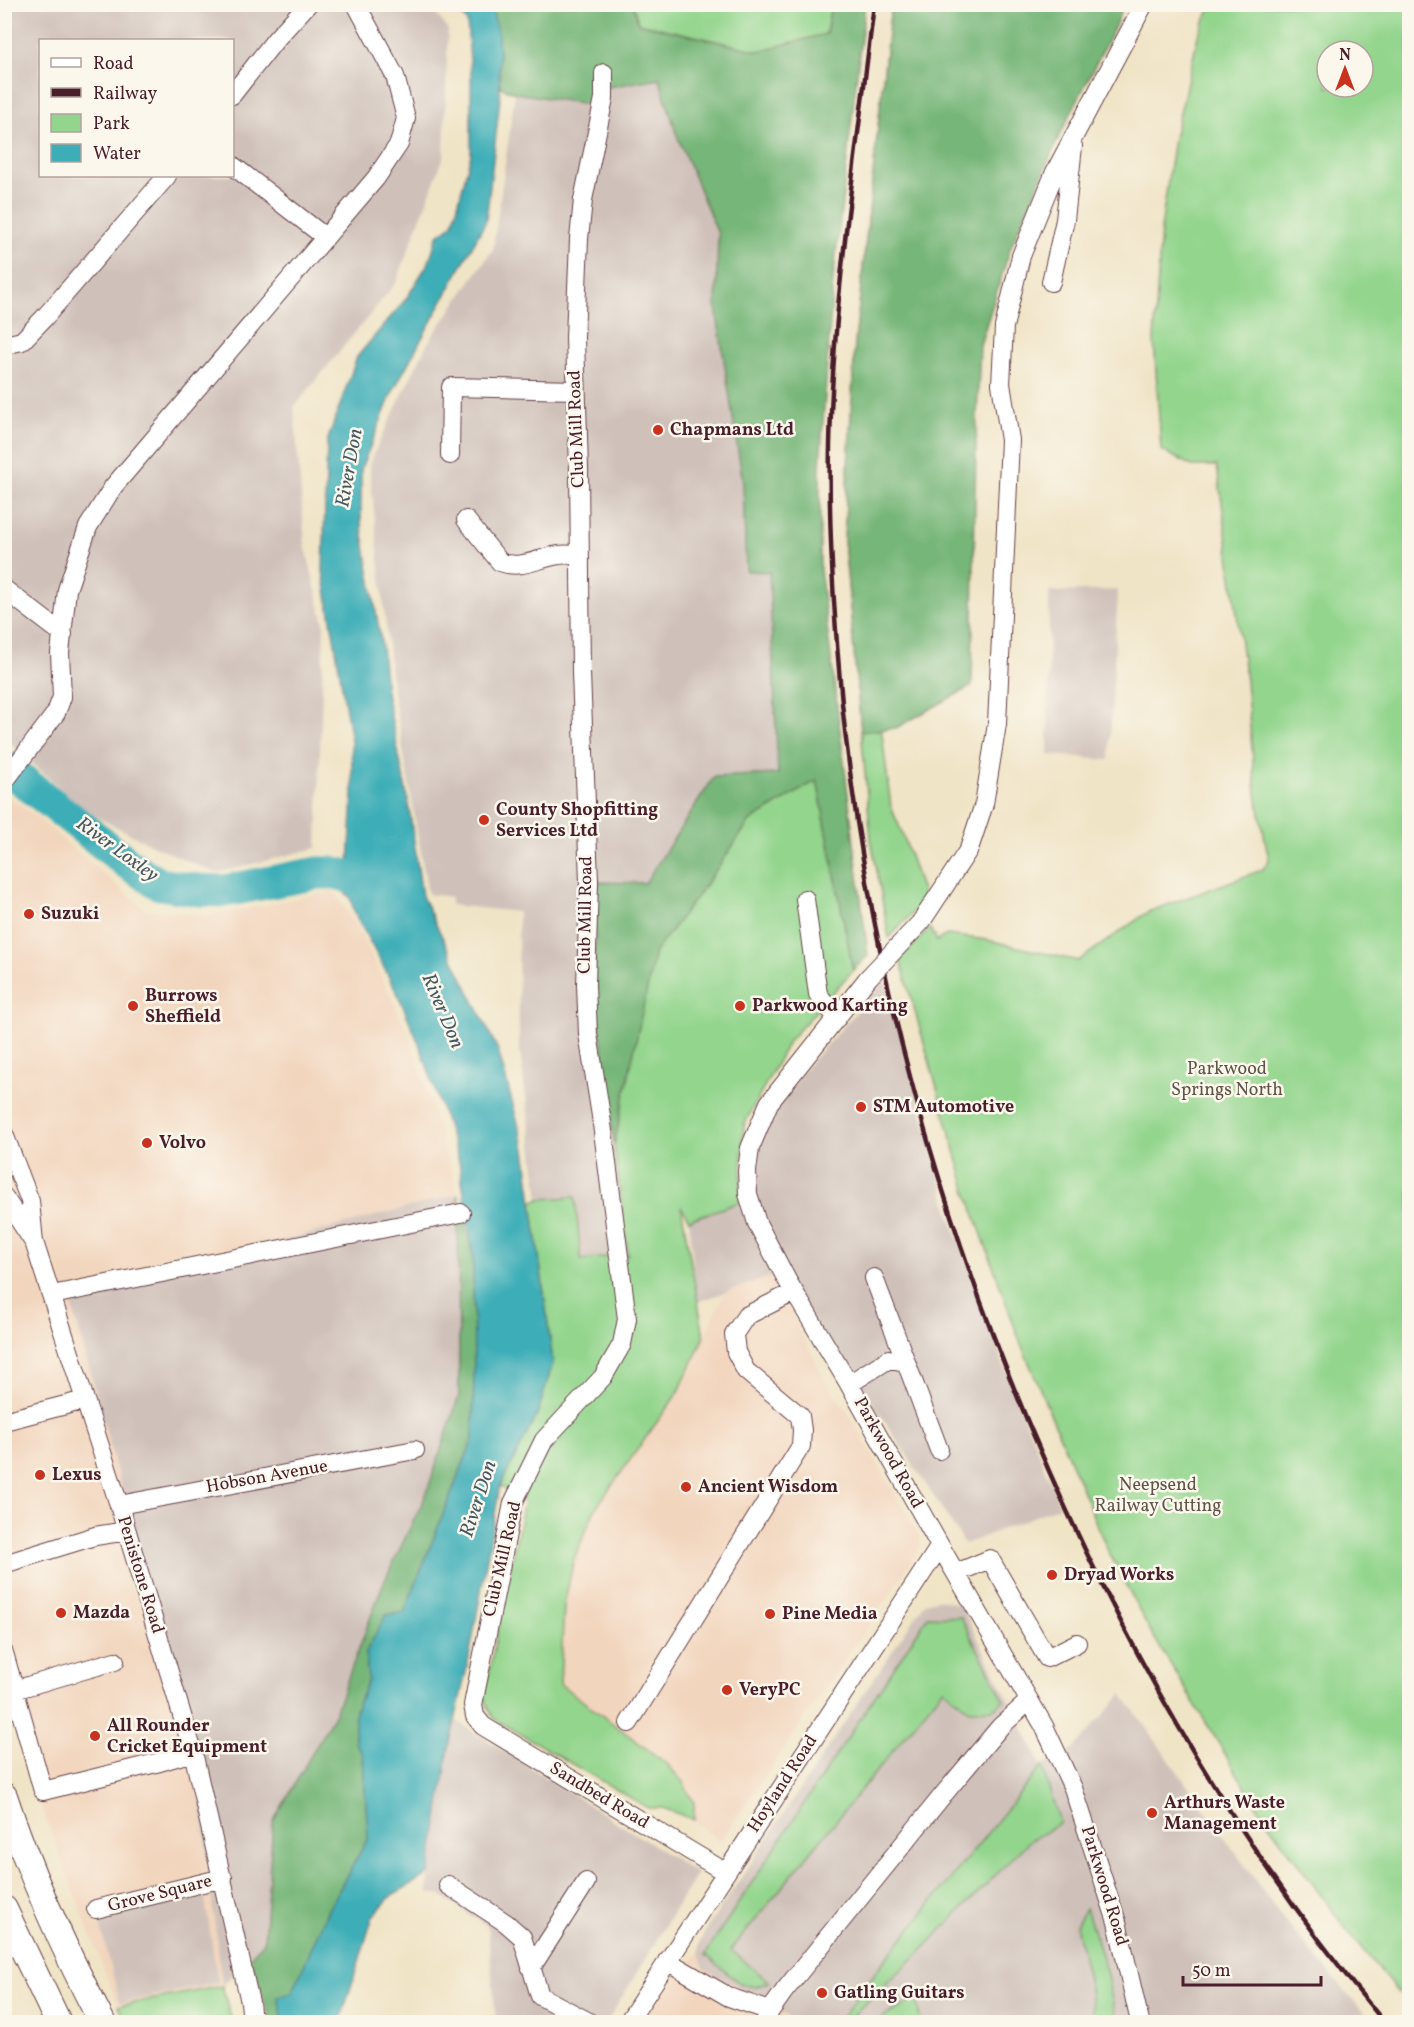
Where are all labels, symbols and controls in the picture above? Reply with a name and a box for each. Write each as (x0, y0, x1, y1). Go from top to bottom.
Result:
legend (39, 39, 234, 177)
north arrow (1315, 39, 1375, 99)
text: N (1339, 45, 1351, 67)
text: Road (93, 52, 134, 77)
text: Railway (93, 82, 157, 107)
text: Park (93, 112, 130, 137)
text: Water (93, 142, 141, 167)
street label: Club Mill Road (562, 370, 592, 488)
place label: Chapmans Ltd (670, 418, 794, 443)
marker: Chapmans Ltd (651, 423, 665, 437)
water label: River Don (329, 427, 371, 509)
place label: County Shopfitting Services Ltd (496, 798, 658, 844)
water label: River Loxley (70, 811, 164, 889)
marker: County Shopfitting Services Ltd (477, 813, 491, 827)
street label: Club Mill Road (572, 856, 600, 974)
place label: Suzuki (41, 902, 99, 927)
marker: Suzuki (22, 907, 36, 921)
water label: River Don (414, 969, 470, 1053)
place label: Burrows Sheffield (145, 984, 221, 1030)
place label: Parkwood Karting (752, 994, 908, 1019)
marker: Burrows Sheffield (126, 999, 140, 1013)
marker: Parkwood Karting (733, 999, 747, 1013)
park label: Parkwood Springs North (1171, 1057, 1283, 1103)
place label: STM Automotive (873, 1095, 1014, 1120)
marker: STM Automotive (854, 1100, 868, 1114)
place label: Volvo (159, 1131, 206, 1156)
marker: Volvo (140, 1136, 154, 1150)
street label: Parkwood Road (847, 1393, 929, 1513)
street label: Hobson Avenue (204, 1454, 330, 1500)
water label: River Don (453, 1457, 505, 1541)
place label: Lexus (52, 1463, 102, 1488)
marker: Lexus (33, 1468, 47, 1482)
park label: Neepsend Railway Cutting (1095, 1473, 1221, 1519)
place label: Ancient Wisdom (698, 1475, 838, 1500)
marker: Ancient Wisdom (679, 1480, 693, 1494)
street label: Club Mill Road (478, 1499, 528, 1619)
street label: Penistone Road (110, 1513, 170, 1637)
place label: Dryad Works (1064, 1563, 1174, 1588)
marker: Dryad Works (1045, 1568, 1059, 1582)
place label: Mazda (73, 1601, 130, 1626)
place label: Pine Media (782, 1602, 878, 1627)
marker: Mazda (54, 1606, 68, 1620)
marker: Pine Media (763, 1607, 777, 1621)
place label: VeryPC (739, 1678, 801, 1703)
marker: VeryPC (720, 1683, 734, 1697)
place label: All Rounder Cricket Equipment (107, 1714, 267, 1760)
marker: All Rounder Cricket Equipment (88, 1729, 102, 1743)
street label: Hoyland Road (742, 1730, 824, 1838)
street label: Sandbed Road (544, 1756, 654, 1836)
place label: Arthurs Waste Management (1164, 1791, 1285, 1837)
marker: Arthurs Waste Management (1145, 1806, 1159, 1820)
street label: Parkwood Road (1074, 1823, 1134, 1949)
street label: Grove Square (105, 1869, 215, 1919)
scale bar (1183, 1949, 1321, 1987)
text: 50 m (1192, 1959, 1231, 1984)
place label: Gatling Guitars (834, 1981, 965, 2006)
marker: Gatling Guitars (815, 1986, 829, 2000)

